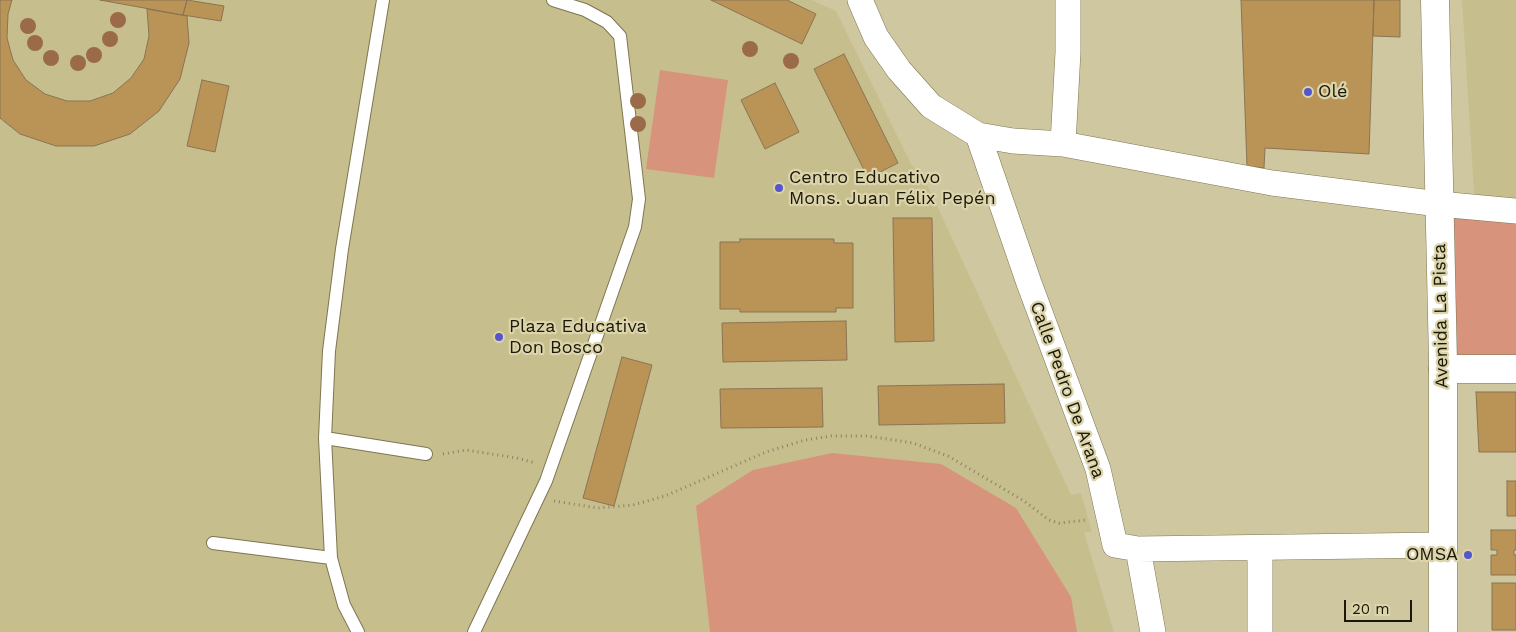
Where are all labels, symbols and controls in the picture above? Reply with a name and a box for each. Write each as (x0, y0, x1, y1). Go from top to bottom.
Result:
place label: Olé (1318, 81, 1347, 103)
marker: Olé (1302, 86, 1314, 98)
place label: Centro Educativo Mons. Juan Félix Pepén (789, 167, 996, 210)
marker: Centro Educativo Mons. Juan Félix Pepén (773, 182, 785, 194)
street label: Avenida La Pista (1429, 243, 1453, 389)
street label: Calle Pedro De Arana (1025, 299, 1109, 481)
place label: Plaza Educativa Don Bosco (509, 316, 647, 358)
marker: Plaza Educativa Don Bosco (493, 331, 505, 343)
place label: OMSA (1406, 544, 1458, 566)
marker: OMSA (1462, 549, 1474, 561)
scale bar (1346, 590, 1414, 622)
text: 20 m (1352, 600, 1390, 618)

